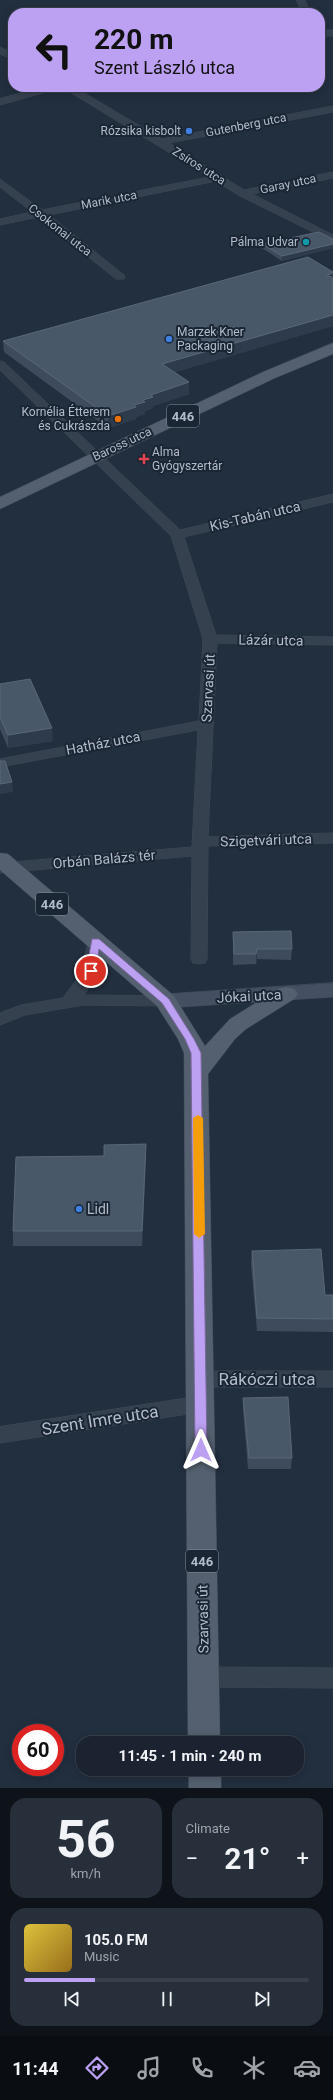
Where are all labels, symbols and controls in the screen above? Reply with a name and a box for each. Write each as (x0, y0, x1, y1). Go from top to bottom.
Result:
text: 220 m (94, 23, 173, 56)
icon: left (28, 24, 80, 76)
text: Szent László utca (94, 57, 235, 78)
street label: Gutenberg utca (205, 110, 287, 140)
place label: Rózsika kisbolt (101, 124, 181, 138)
marker: Rózsika kisbolt (184, 126, 194, 136)
street label: Zsíros utca (170, 144, 228, 188)
street label: Garay utca (259, 171, 317, 197)
street label: Marik utca (80, 188, 138, 212)
street label: Csokonai utca (26, 201, 94, 259)
place label: Pálma Udvar (230, 235, 298, 249)
marker: Pálma Udvar (301, 237, 311, 247)
place label: Marzek Kner Packaging (177, 325, 244, 353)
marker: Marzek Kner Packaging (164, 334, 174, 344)
place label: Kornélia Étterem és Cukrászda (22, 404, 110, 433)
road number: 446 (167, 405, 199, 427)
marker: Kornélia Étterem és Cukrászda (113, 414, 123, 424)
street label: Baross utca (90, 424, 154, 464)
place label: Alma Gyógyszertár (152, 445, 222, 473)
marker: Alma Gyógyszertár (139, 454, 149, 464)
street label: Kis-Tabán utca (208, 498, 302, 534)
street label: Lázár utca (238, 631, 304, 649)
street label: Szarvasi út (198, 653, 218, 723)
street label: Hatház utca (65, 728, 141, 758)
street label: Szigetvári utca (220, 830, 312, 850)
street label: Orbán Balázs tér (52, 847, 156, 871)
road number: 446 (36, 893, 68, 915)
pin (74, 954, 108, 988)
icon: arrive (80, 960, 102, 982)
street label: Jókai utca (216, 986, 282, 1006)
place label: Lidl (87, 1201, 109, 1217)
marker: Lidl (74, 1204, 84, 1214)
street label: Rákóczi utca (219, 1369, 315, 1389)
street label: Szent Imre utca (40, 1401, 160, 1439)
position arrow (180, 1429, 222, 1471)
road number: 446 (186, 1550, 218, 1572)
street label: Szarvasi út (194, 1584, 212, 1653)
speed limit sign: 60 (12, 1724, 64, 1776)
text: 11:45 · 1 min · 240 m (119, 1747, 261, 1765)
text: 56 (56, 1809, 116, 1870)
text: Climate (186, 1821, 230, 1836)
text: 21° (224, 1841, 270, 1876)
text: − (186, 1846, 198, 1871)
text: + (297, 1846, 309, 1871)
text: km/h (70, 1866, 101, 1881)
text: 105.0 FM (84, 1931, 148, 1949)
text: Music (84, 1949, 119, 1964)
icon: previous (61, 1988, 83, 2010)
icon: pause (156, 1988, 178, 2010)
icon: next (251, 1988, 273, 2010)
icon: directions (83, 2054, 111, 2082)
icon: music (135, 2054, 163, 2082)
icon: phone (188, 2054, 216, 2082)
icon: climate (240, 2054, 268, 2082)
icon: car (293, 2054, 321, 2082)
text: 11:44 (12, 2058, 59, 2079)

